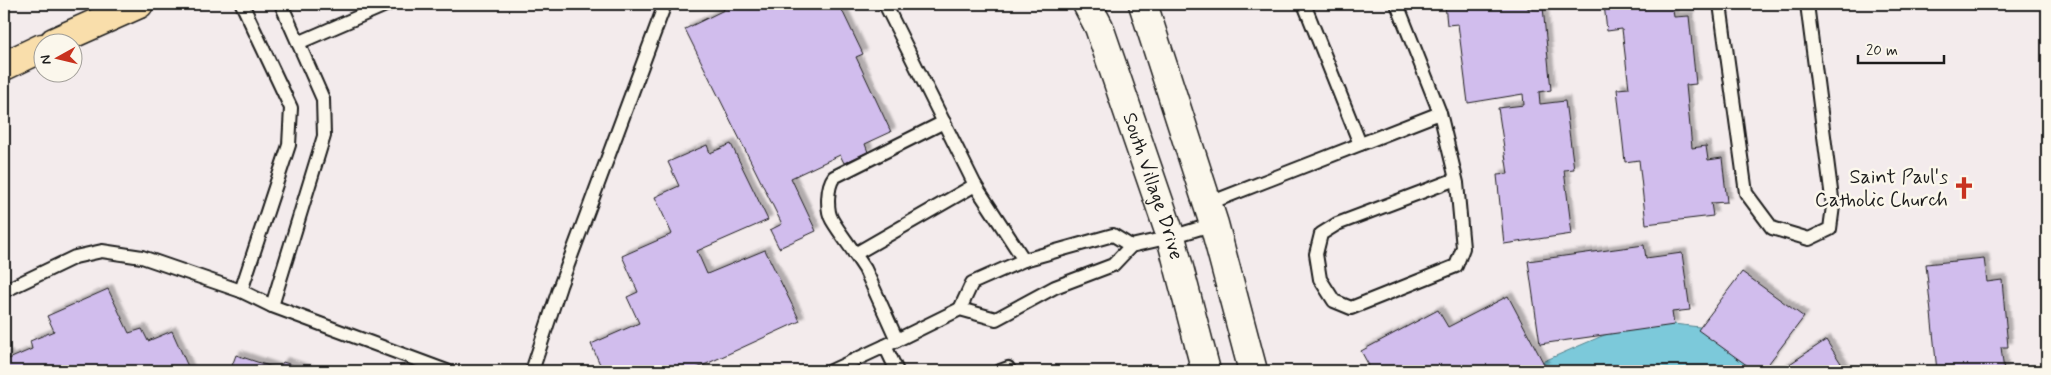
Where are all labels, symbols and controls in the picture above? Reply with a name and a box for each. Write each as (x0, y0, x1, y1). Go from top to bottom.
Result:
north arrow (32, 32, 82, 82)
scale bar (1858, 32, 1945, 64)
text: 20 m (1866, 41, 1898, 61)
text: N (37, 54, 56, 66)
street label: South Village Drive (1116, 109, 1190, 263)
place label: Saint Paul's Catholic Church (1815, 164, 1948, 214)
church icon: Saint Paul's Catholic Church (1951, 175, 1977, 201)

